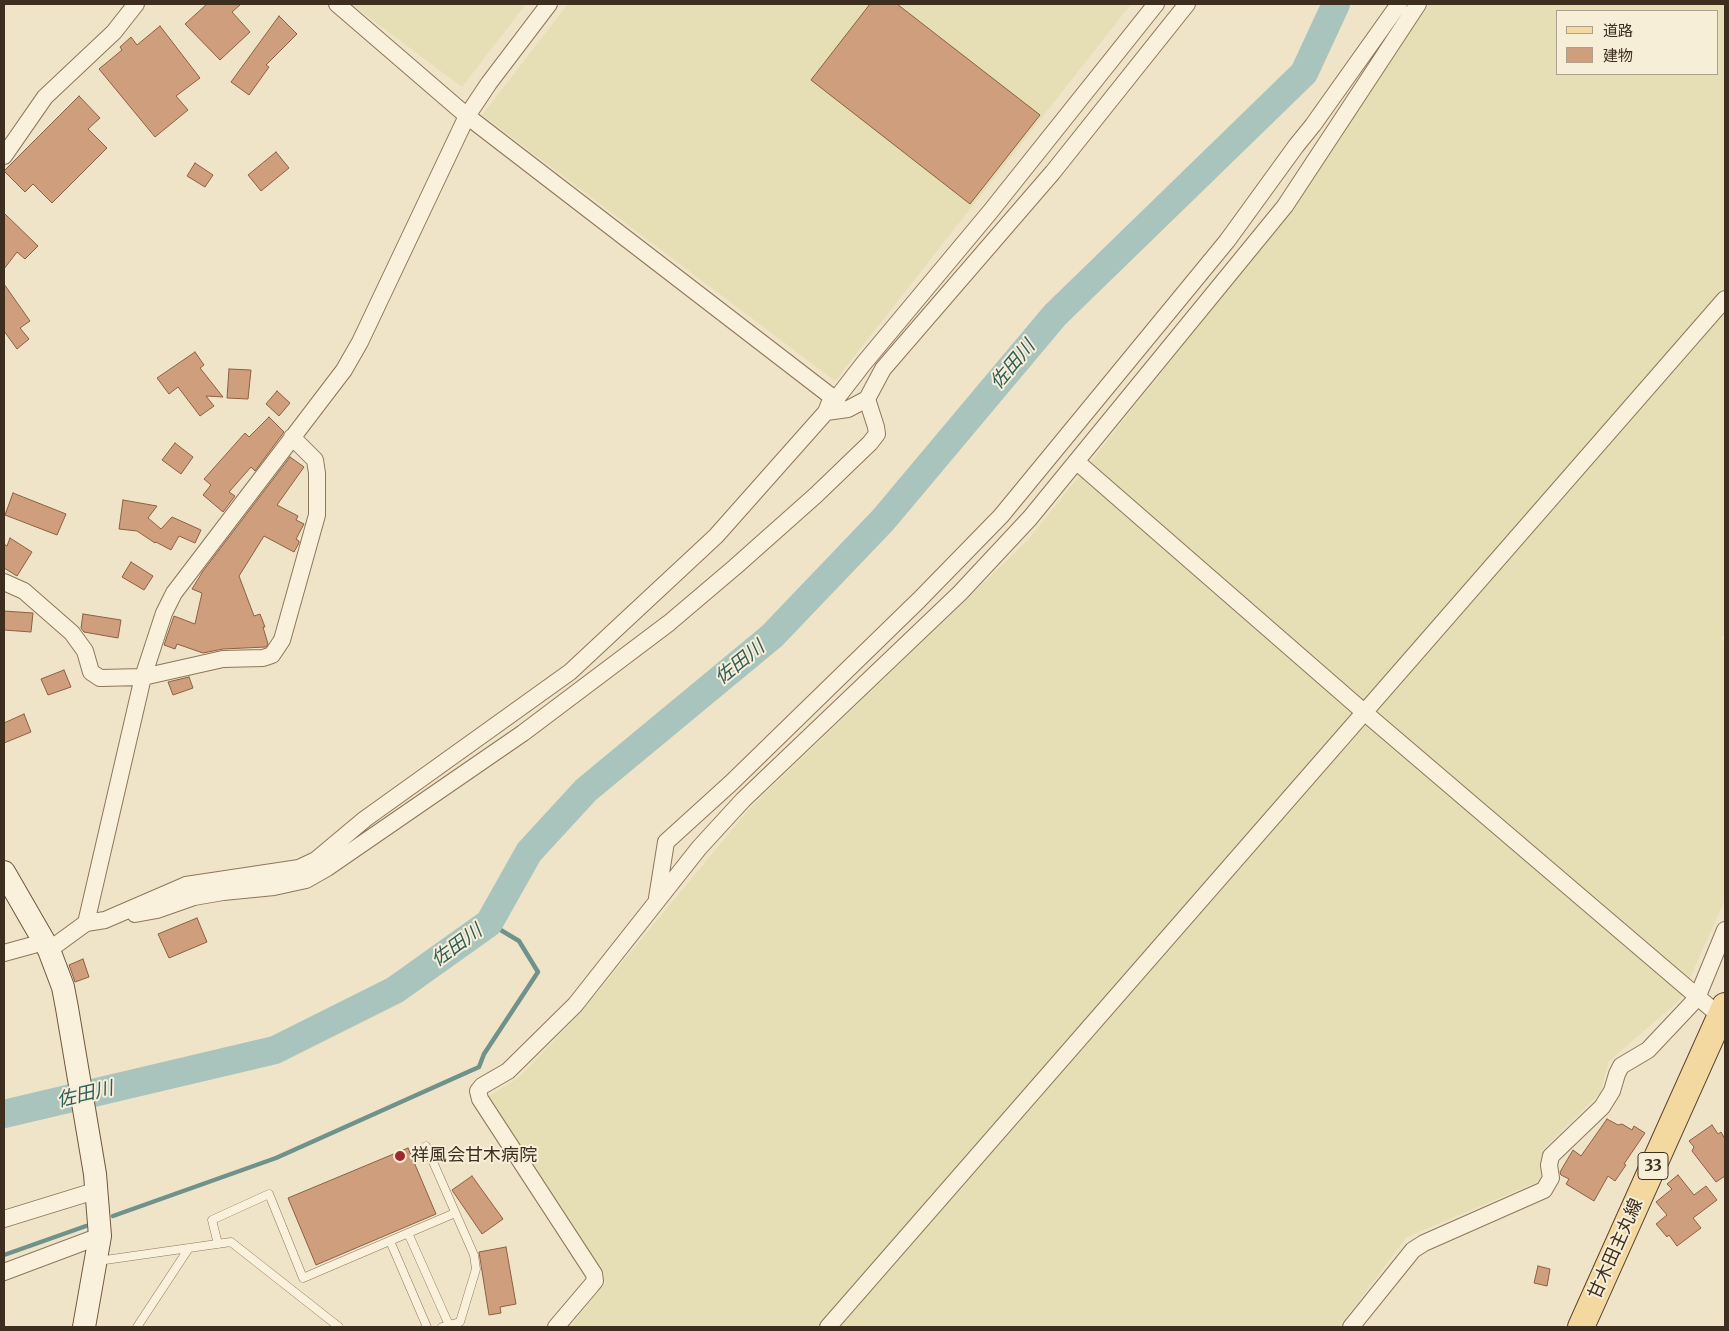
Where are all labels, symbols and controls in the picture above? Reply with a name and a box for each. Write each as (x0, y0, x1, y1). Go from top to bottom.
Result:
legend (1556, 10, 1719, 75)
text: 道路 (1603, 21, 1633, 40)
text: 建物 (1603, 46, 1633, 65)
water label: 佐田川 (986, 336, 1040, 394)
water label: 佐田川 (711, 636, 769, 690)
water label: 佐田川 (427, 920, 487, 972)
water label: 佐田川 (55, 1077, 115, 1113)
place label: 祥風会甘木病院 (411, 1145, 537, 1167)
marker: 祥風会甘木病院 (393, 1149, 407, 1163)
road number: 33 (1638, 1152, 1668, 1180)
street label: 甘木田主丸線 (1584, 1195, 1648, 1303)

